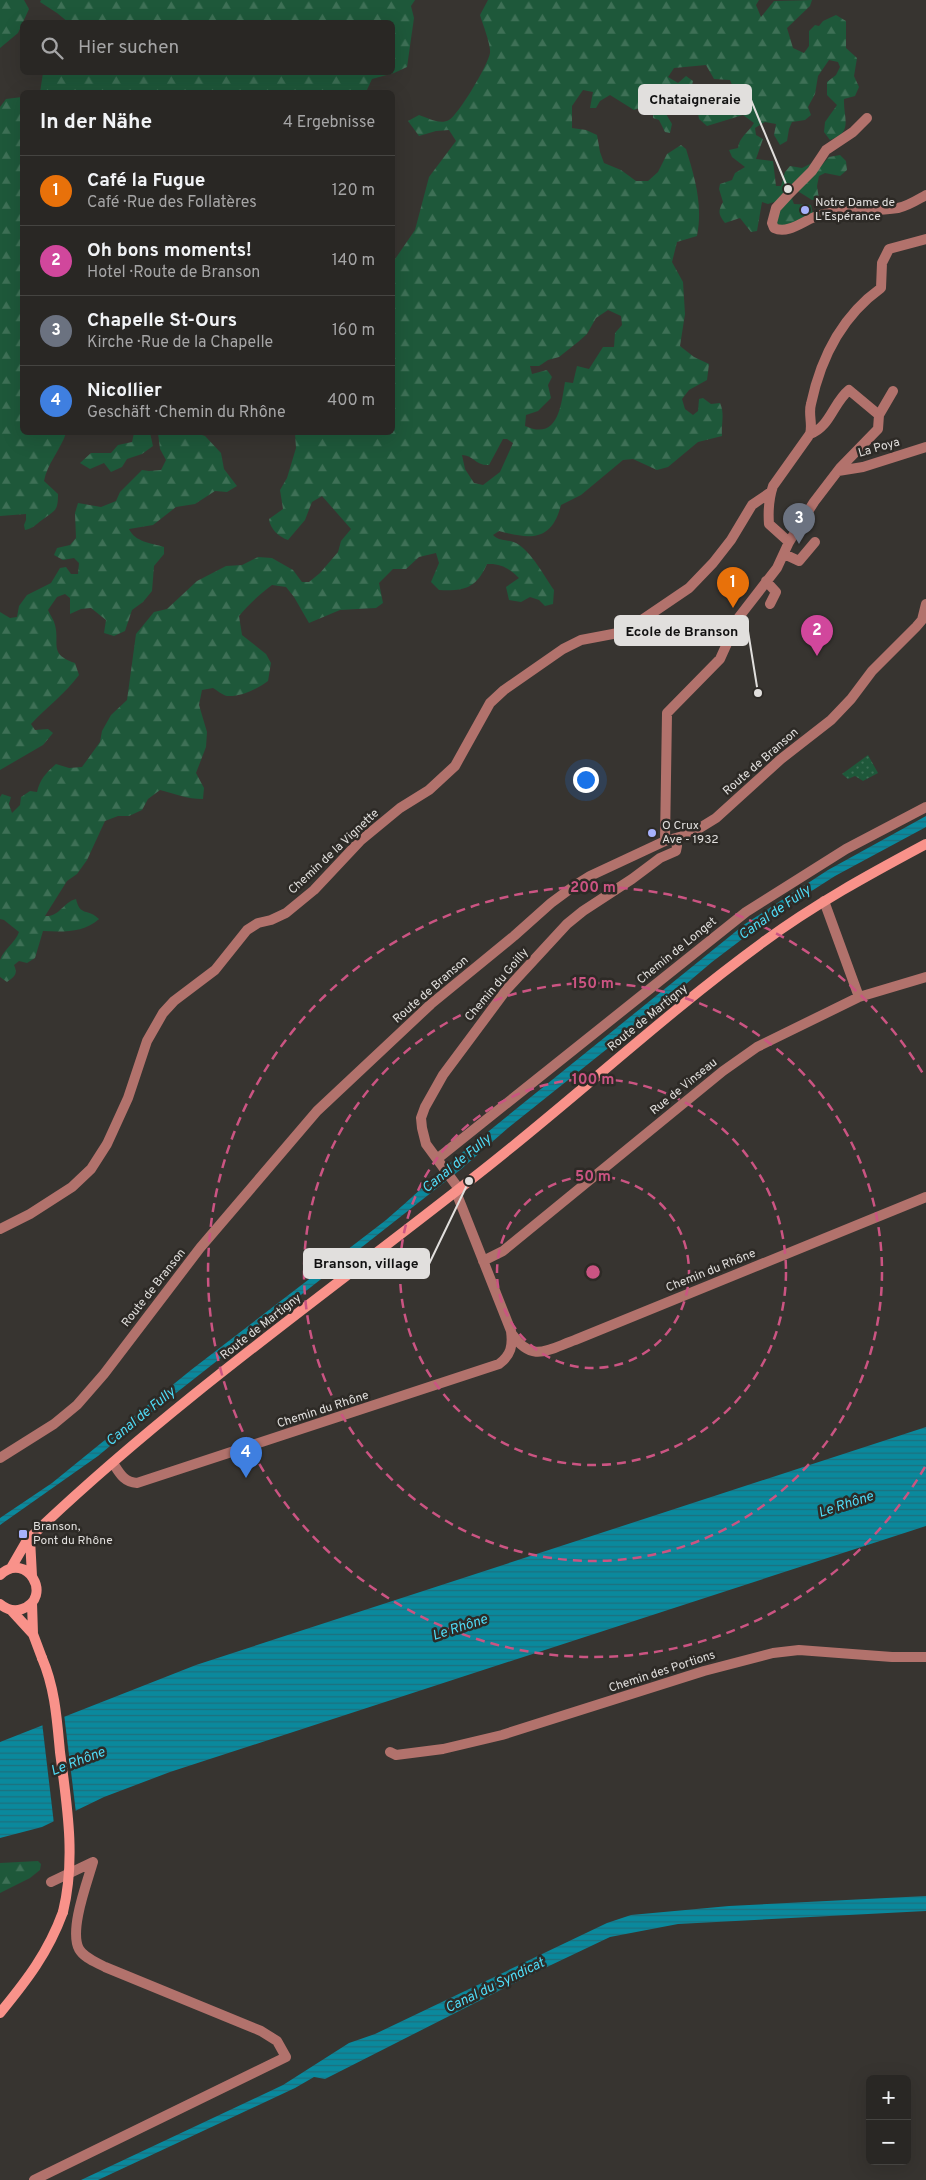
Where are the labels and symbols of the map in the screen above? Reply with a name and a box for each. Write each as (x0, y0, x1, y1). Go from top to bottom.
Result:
callout: Chataigneraie (639, 85, 751, 114)
text: Chataigneraie (649, 92, 741, 109)
place label: Notre Dame de L'Espérance (815, 195, 895, 225)
marker: Notre Dame de L'Espérance (799, 204, 811, 216)
street label: La Poya (856, 434, 902, 462)
pin: 3 (783, 503, 815, 544)
pin: 1 (717, 567, 749, 608)
pin: 2 (801, 615, 833, 656)
callout: Ecole de Branson (615, 616, 748, 645)
text: Ecole de Branson (626, 624, 738, 641)
street label: Route de Branson (720, 725, 802, 799)
your location (573, 767, 599, 793)
street label: Chemin de la Vignette (285, 806, 383, 898)
place label: O Crux Ave - 1932 (662, 818, 719, 848)
marker: O Crux Ave - 1932 (646, 827, 658, 839)
text: 200 m (570, 879, 616, 898)
water label: Canal de Fully (736, 881, 815, 944)
street label: Chemin de Longet (634, 914, 720, 988)
street label: Chemin du Goilly (462, 945, 532, 1025)
street label: Route de Branson (390, 953, 472, 1027)
text: 150 m (572, 975, 614, 994)
street label: Route de Martigny (605, 981, 691, 1055)
street label: Rue de Vinseau (647, 1055, 721, 1119)
text: 100 m (572, 1071, 614, 1090)
water label: Canal de Fully (419, 1130, 496, 1197)
text: 50 m (575, 1168, 611, 1187)
street label: Route de Branson (118, 1246, 190, 1330)
street label: Chemin du Rhône (664, 1246, 758, 1296)
callout: Branson, village (304, 1249, 429, 1278)
text: Branson, village (313, 1256, 419, 1273)
centre of rings (584, 1263, 602, 1281)
street label: Route de Martigny (217, 1290, 305, 1364)
water label: Canal de Fully (103, 1383, 180, 1450)
street label: Chemin du Rhône (275, 1388, 371, 1432)
pin: 4 (230, 1437, 262, 1478)
water label: Le Rhône (816, 1488, 876, 1522)
place label: Branson, Pont du Rhône (33, 1519, 113, 1549)
marker: Branson, Pont du Rhône (17, 1528, 29, 1540)
water label: Le Rhône (430, 1611, 490, 1645)
street label: Chemin des Portions (607, 1647, 717, 1697)
water label: Le Rhône (48, 1744, 108, 1780)
water label: Canal du Syndicat (443, 1954, 548, 2017)

